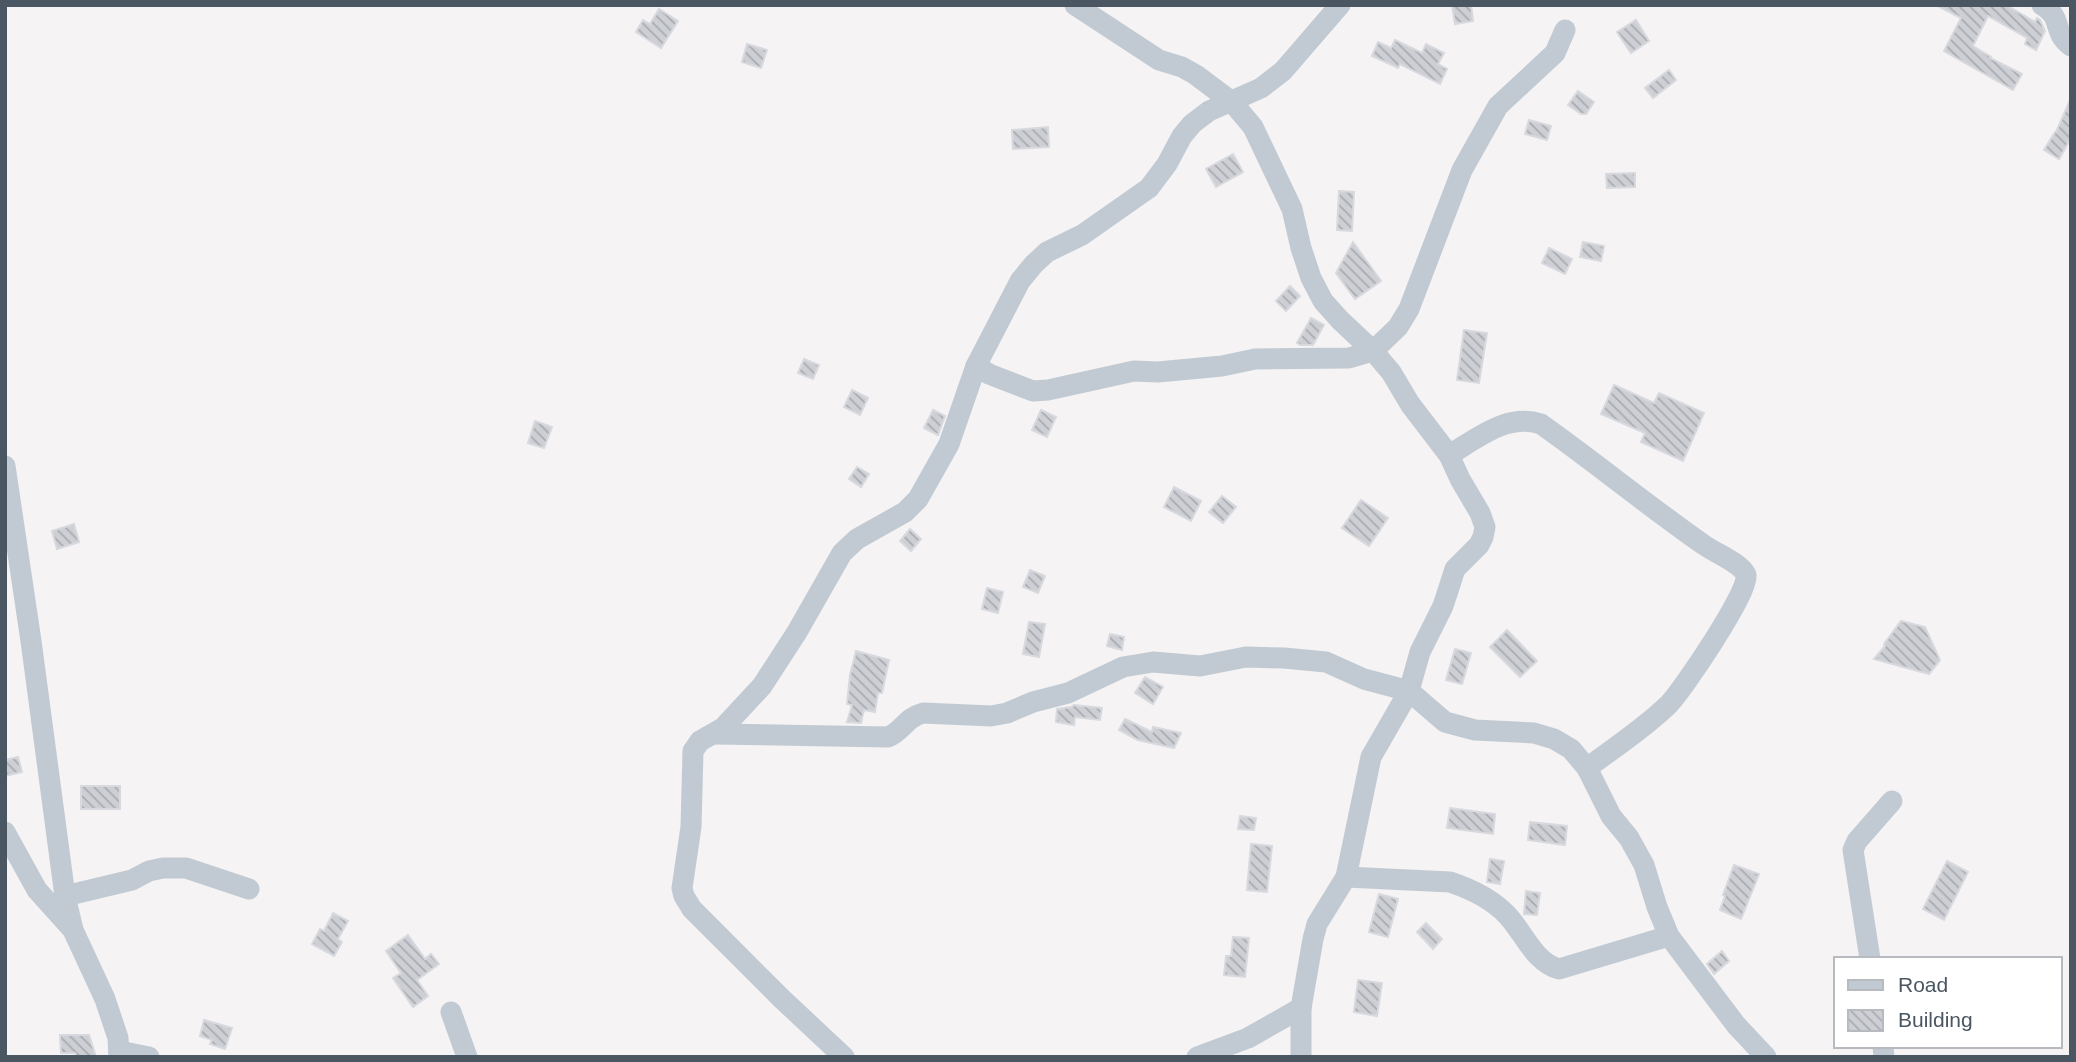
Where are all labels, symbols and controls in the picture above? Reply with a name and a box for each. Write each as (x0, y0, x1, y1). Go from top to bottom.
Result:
legend (1834, 957, 2062, 1048)
text: Road (1898, 973, 1948, 996)
text: Building (1898, 1008, 1973, 1031)

